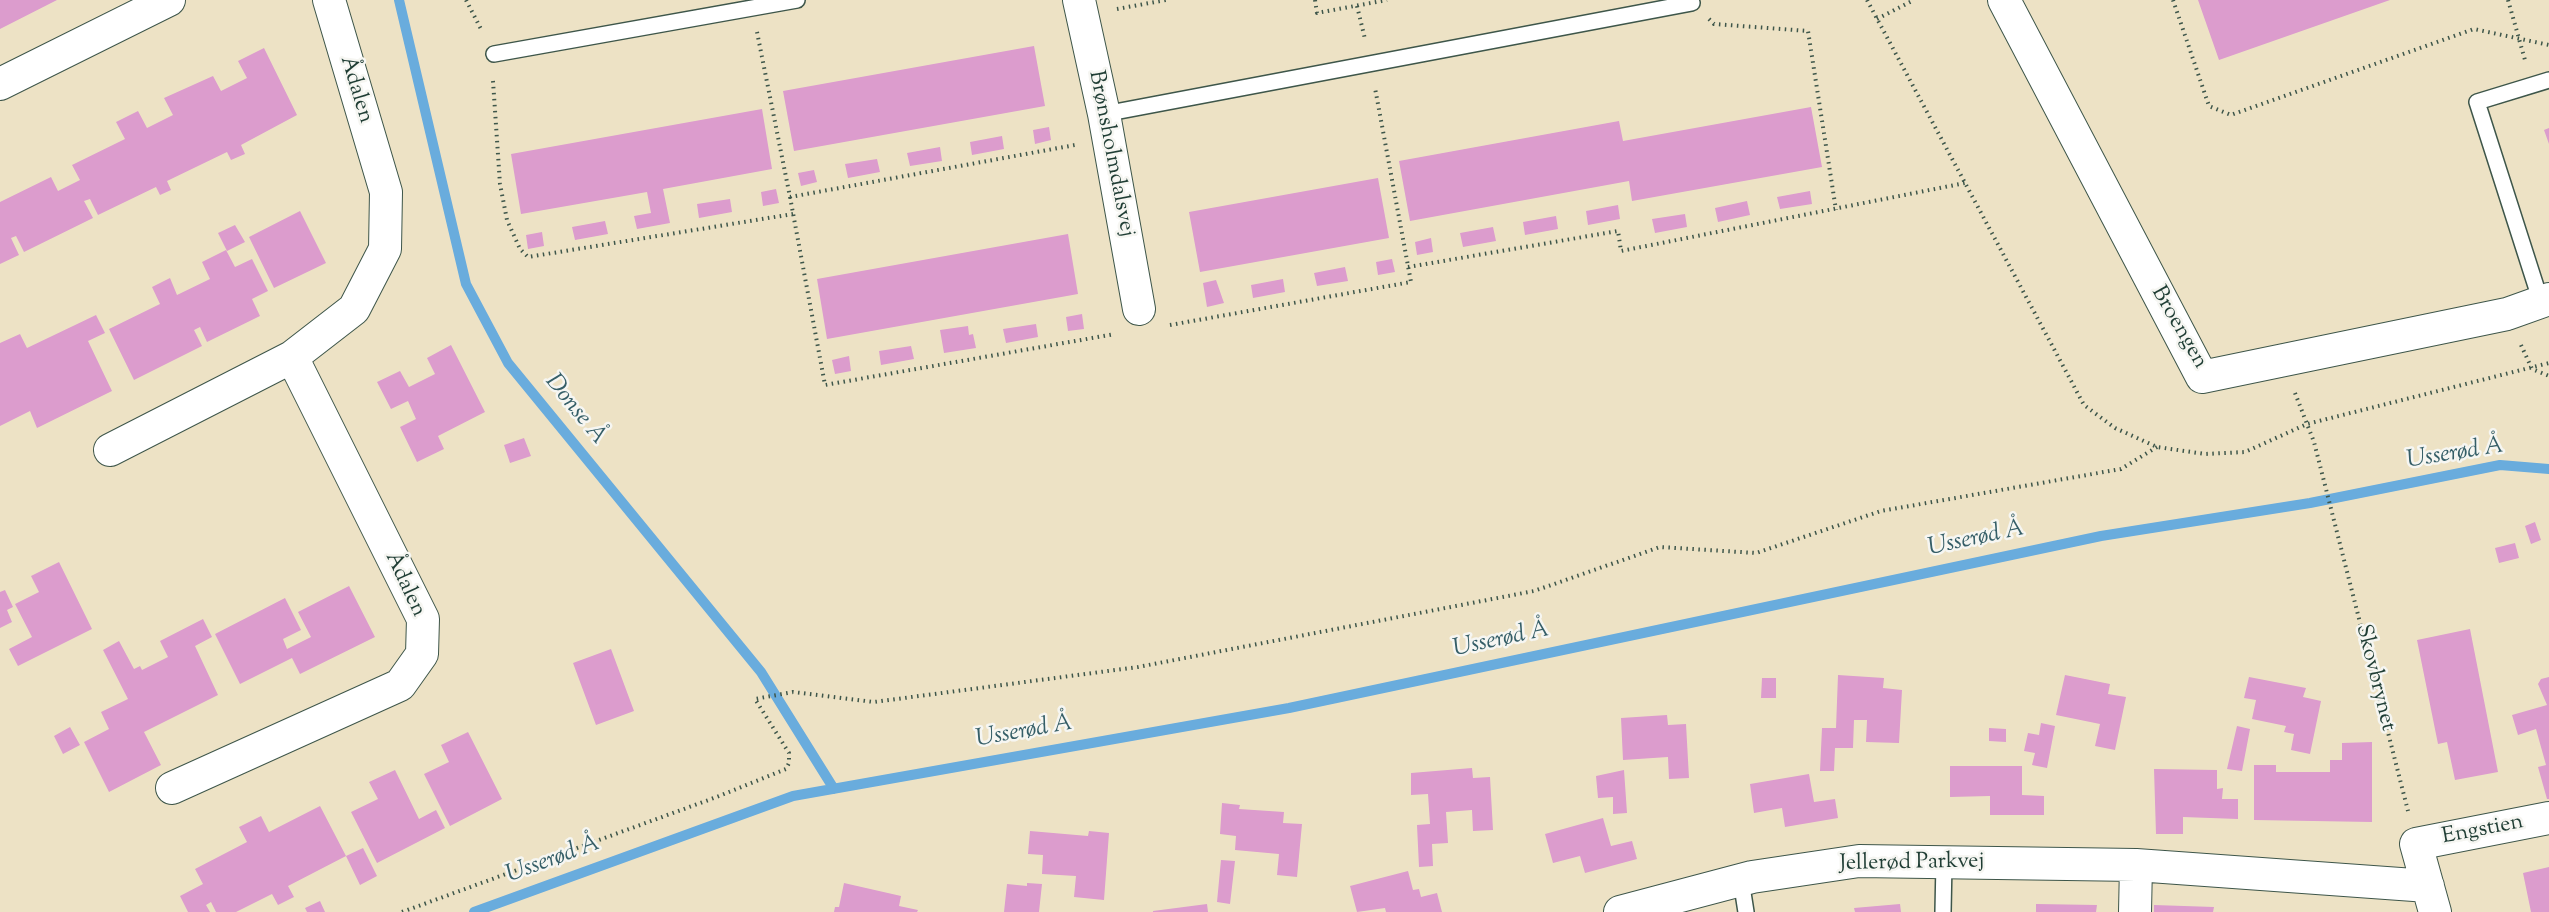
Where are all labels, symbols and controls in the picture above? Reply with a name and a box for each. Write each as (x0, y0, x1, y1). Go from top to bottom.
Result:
street label: Ådalen (332, 53, 378, 127)
street label: Brønsholmdalsvej (1081, 69, 1139, 239)
street label: Broengen (2144, 282, 2212, 374)
water label: Donse Å (537, 369, 611, 451)
water label: Usserød Å (2405, 433, 2505, 477)
water label: Usserød Å (1926, 516, 2026, 564)
street label: Ådalen (378, 548, 430, 622)
water label: Usserød Å (1451, 617, 1551, 665)
street label: Skovbrynet (2348, 622, 2400, 734)
water label: Usserød Å (974, 710, 1074, 756)
street label: Engstien (2440, 810, 2526, 852)
water label: Usserød Å (503, 831, 603, 891)
street label: Jellerød Parkvej (1839, 850, 1985, 878)

